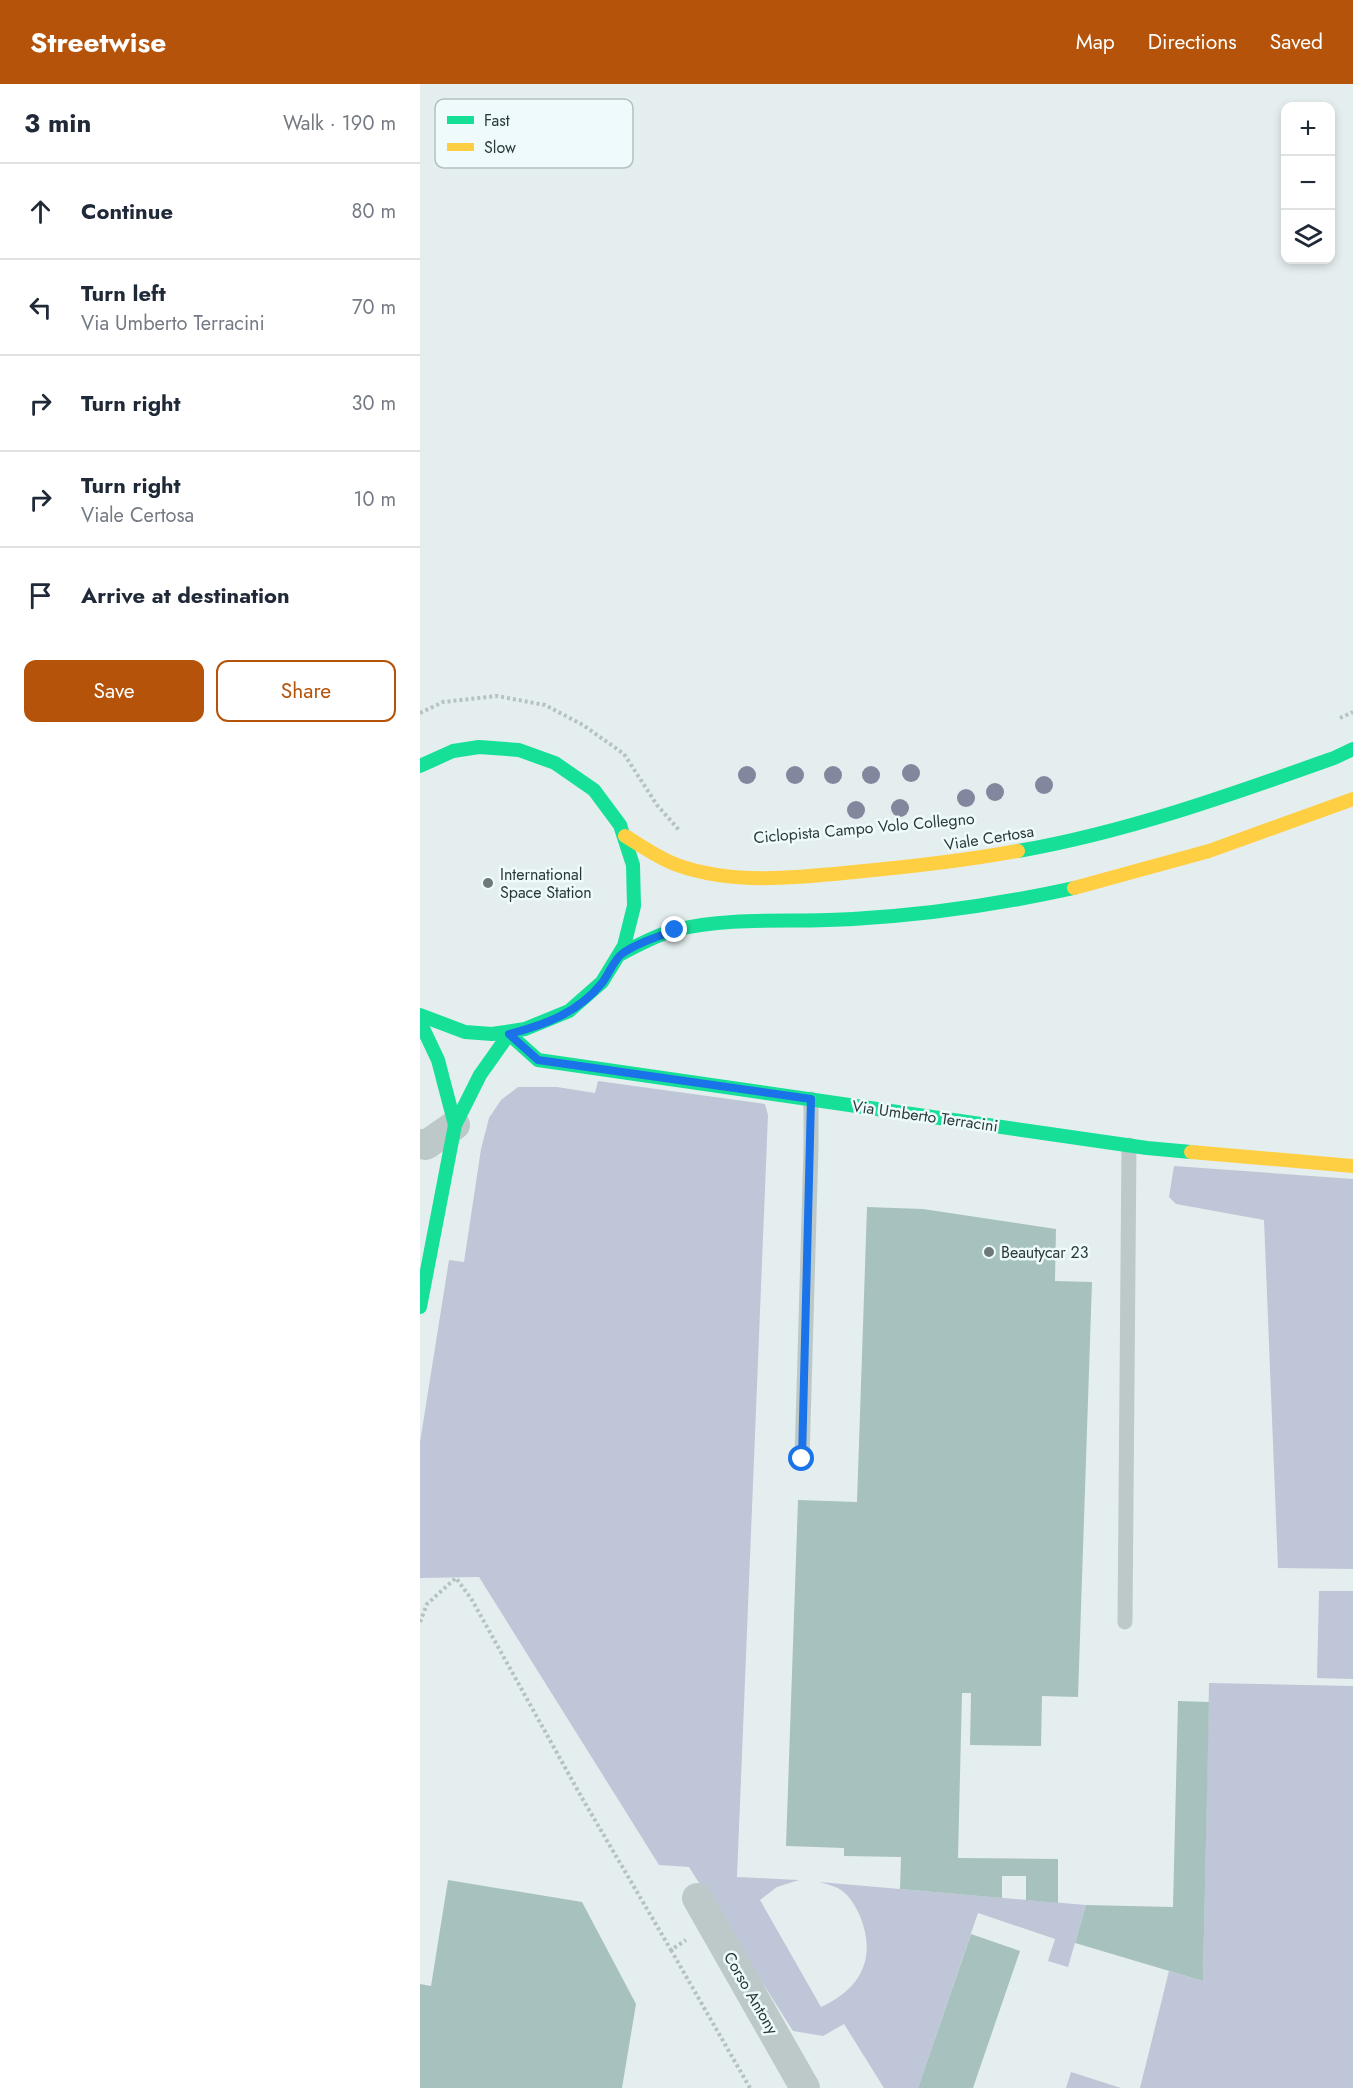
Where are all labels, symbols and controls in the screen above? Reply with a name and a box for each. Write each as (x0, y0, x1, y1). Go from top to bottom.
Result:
text: Streetwise (30, 22, 166, 63)
text: Map (1076, 27, 1115, 57)
text: Directions (1148, 27, 1237, 57)
text: Saved (1270, 27, 1323, 57)
legend (435, 99, 633, 168)
map controls (1281, 102, 1335, 264)
button: + (1281, 102, 1335, 156)
text: 3 min (24, 104, 91, 142)
text: Walk · 190 m (283, 109, 396, 138)
text: Fast (484, 109, 510, 132)
text: Slow (484, 136, 516, 159)
button: − (1281, 156, 1335, 210)
icon: ahead (24, 195, 57, 228)
text: Continue (81, 195, 173, 227)
text: 80 m (351, 197, 396, 226)
button: layers (1281, 210, 1335, 264)
text: Turn left (81, 277, 166, 309)
icon: left (24, 291, 57, 324)
text: 70 m (352, 293, 396, 322)
text: Via Umberto Terracini (81, 309, 265, 338)
icon: right (24, 387, 57, 420)
text: Turn right (81, 387, 181, 419)
text: 30 m (351, 389, 396, 418)
text: Turn right (81, 469, 181, 501)
icon: right (24, 483, 57, 516)
text: 10 m (353, 485, 396, 514)
text: Viale Certosa (81, 501, 194, 530)
icon: arrive (24, 579, 57, 612)
text: Arrive at destination (81, 579, 290, 611)
button: Save (24, 660, 204, 722)
button: Share (216, 660, 396, 722)
street label: Ciclopista Campo Volo Collegno (753, 807, 976, 849)
street label: Viale Certosa (942, 820, 1036, 856)
place label: International Space Station (500, 863, 592, 904)
marker: International Space Station (481, 876, 495, 890)
route end (661, 916, 687, 942)
street label: Via Umberto Terracini (851, 1094, 999, 1138)
place label: Beautycar 23 (1001, 1241, 1089, 1264)
marker: Beautycar 23 (982, 1245, 996, 1259)
route start (788, 1445, 814, 1471)
street label: Corso Antony (718, 1947, 784, 2039)

